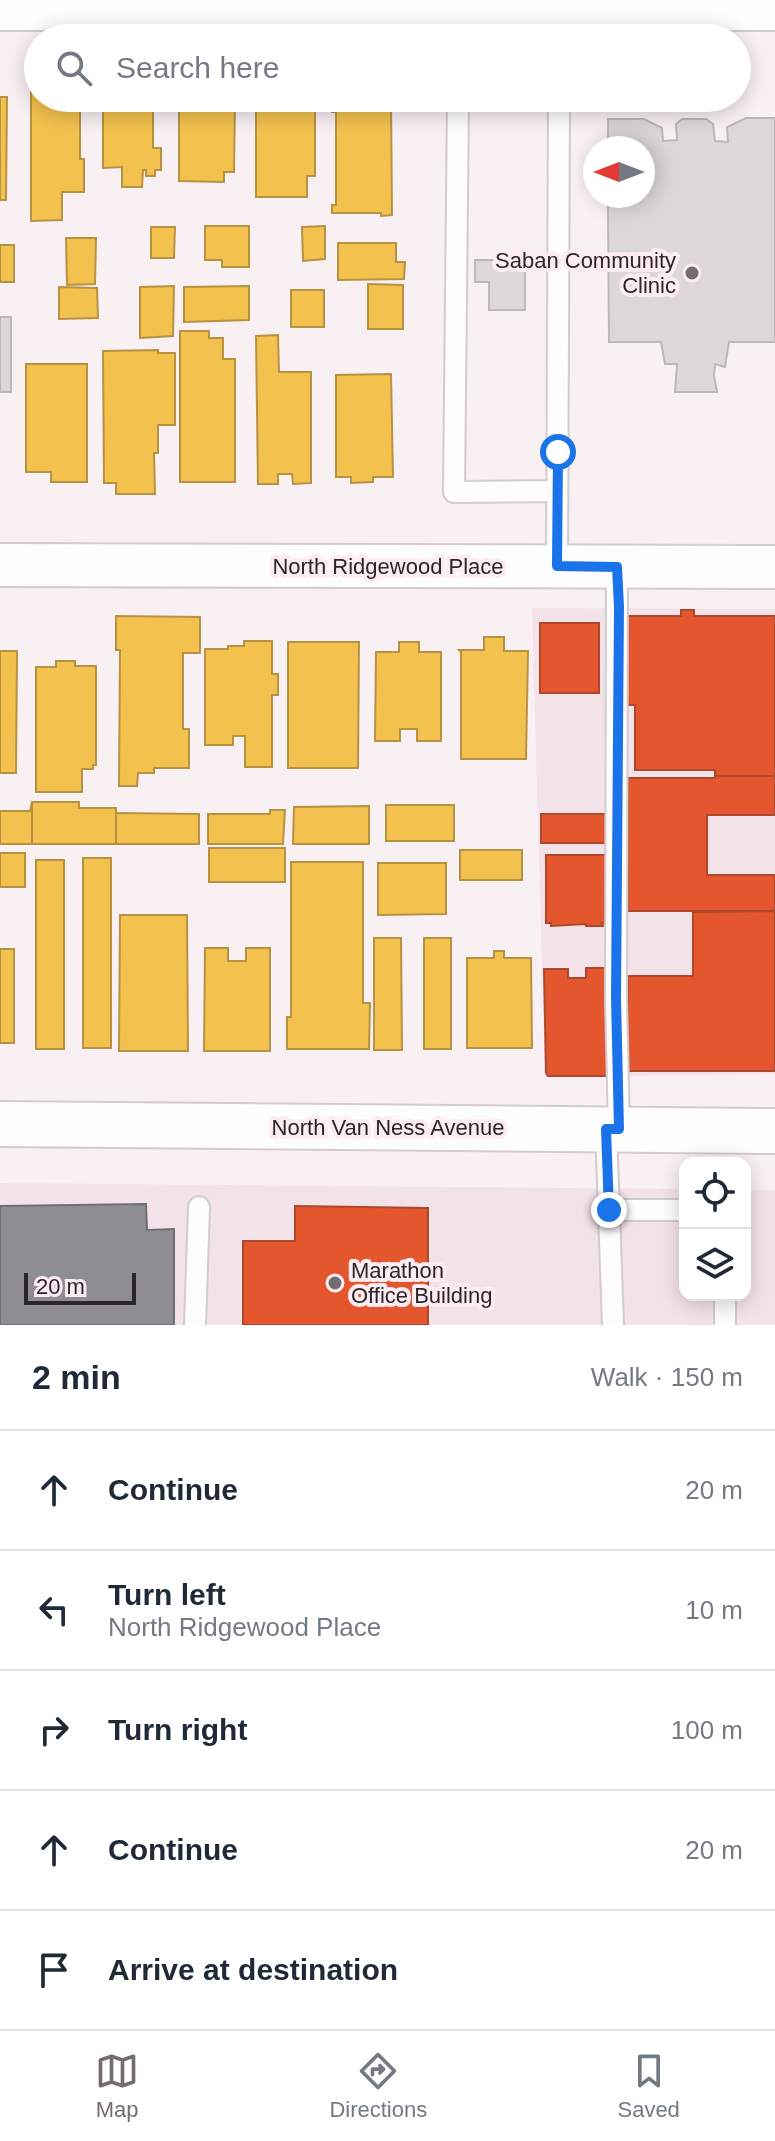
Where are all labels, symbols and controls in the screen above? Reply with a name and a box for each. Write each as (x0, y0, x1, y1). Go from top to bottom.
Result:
search box (24, 24, 751, 112)
icon: search (52, 46, 96, 90)
text: Search here (116, 51, 279, 84)
north arrow (583, 136, 655, 208)
place label: Saban Community Clinic (495, 248, 676, 298)
marker: Saban Community Clinic (683, 264, 701, 282)
route start (540, 434, 576, 470)
street label: North Ridgewood Place (272, 554, 504, 579)
street label: North Van Ness Avenue (272, 1115, 504, 1140)
map controls (679, 1157, 751, 1301)
button: locate (679, 1157, 751, 1229)
route end (591, 1192, 627, 1228)
button: layers (679, 1229, 751, 1301)
place label: Marathon Office Building (351, 1258, 492, 1308)
scale bar (24, 1269, 136, 1305)
text: 20 m (36, 1274, 85, 1299)
marker: Marathon Office Building (326, 1274, 344, 1292)
text: 2 min (32, 1358, 121, 1396)
text: Walk · 150 m (591, 1362, 743, 1392)
icon: ahead (32, 1468, 76, 1512)
text: Continue (108, 1473, 238, 1506)
text: 20 m (685, 1475, 743, 1505)
text: Turn left (108, 1578, 226, 1611)
icon: left (32, 1588, 76, 1632)
text: 10 m (685, 1595, 743, 1625)
text: North Ridgewood Place (108, 1612, 381, 1642)
icon: right (32, 1708, 76, 1752)
text: Turn right (108, 1713, 247, 1746)
text: 100 m (671, 1715, 743, 1745)
icon: ahead (32, 1828, 76, 1872)
text: Continue (108, 1833, 238, 1866)
text: 20 m (685, 1835, 743, 1865)
icon: arrive (32, 1948, 76, 1992)
text: Arrive at destination (108, 1953, 398, 1986)
tab: Map (95, 2049, 139, 2123)
tab: Directions (329, 2049, 427, 2123)
tab: Saved (617, 2049, 680, 2123)

